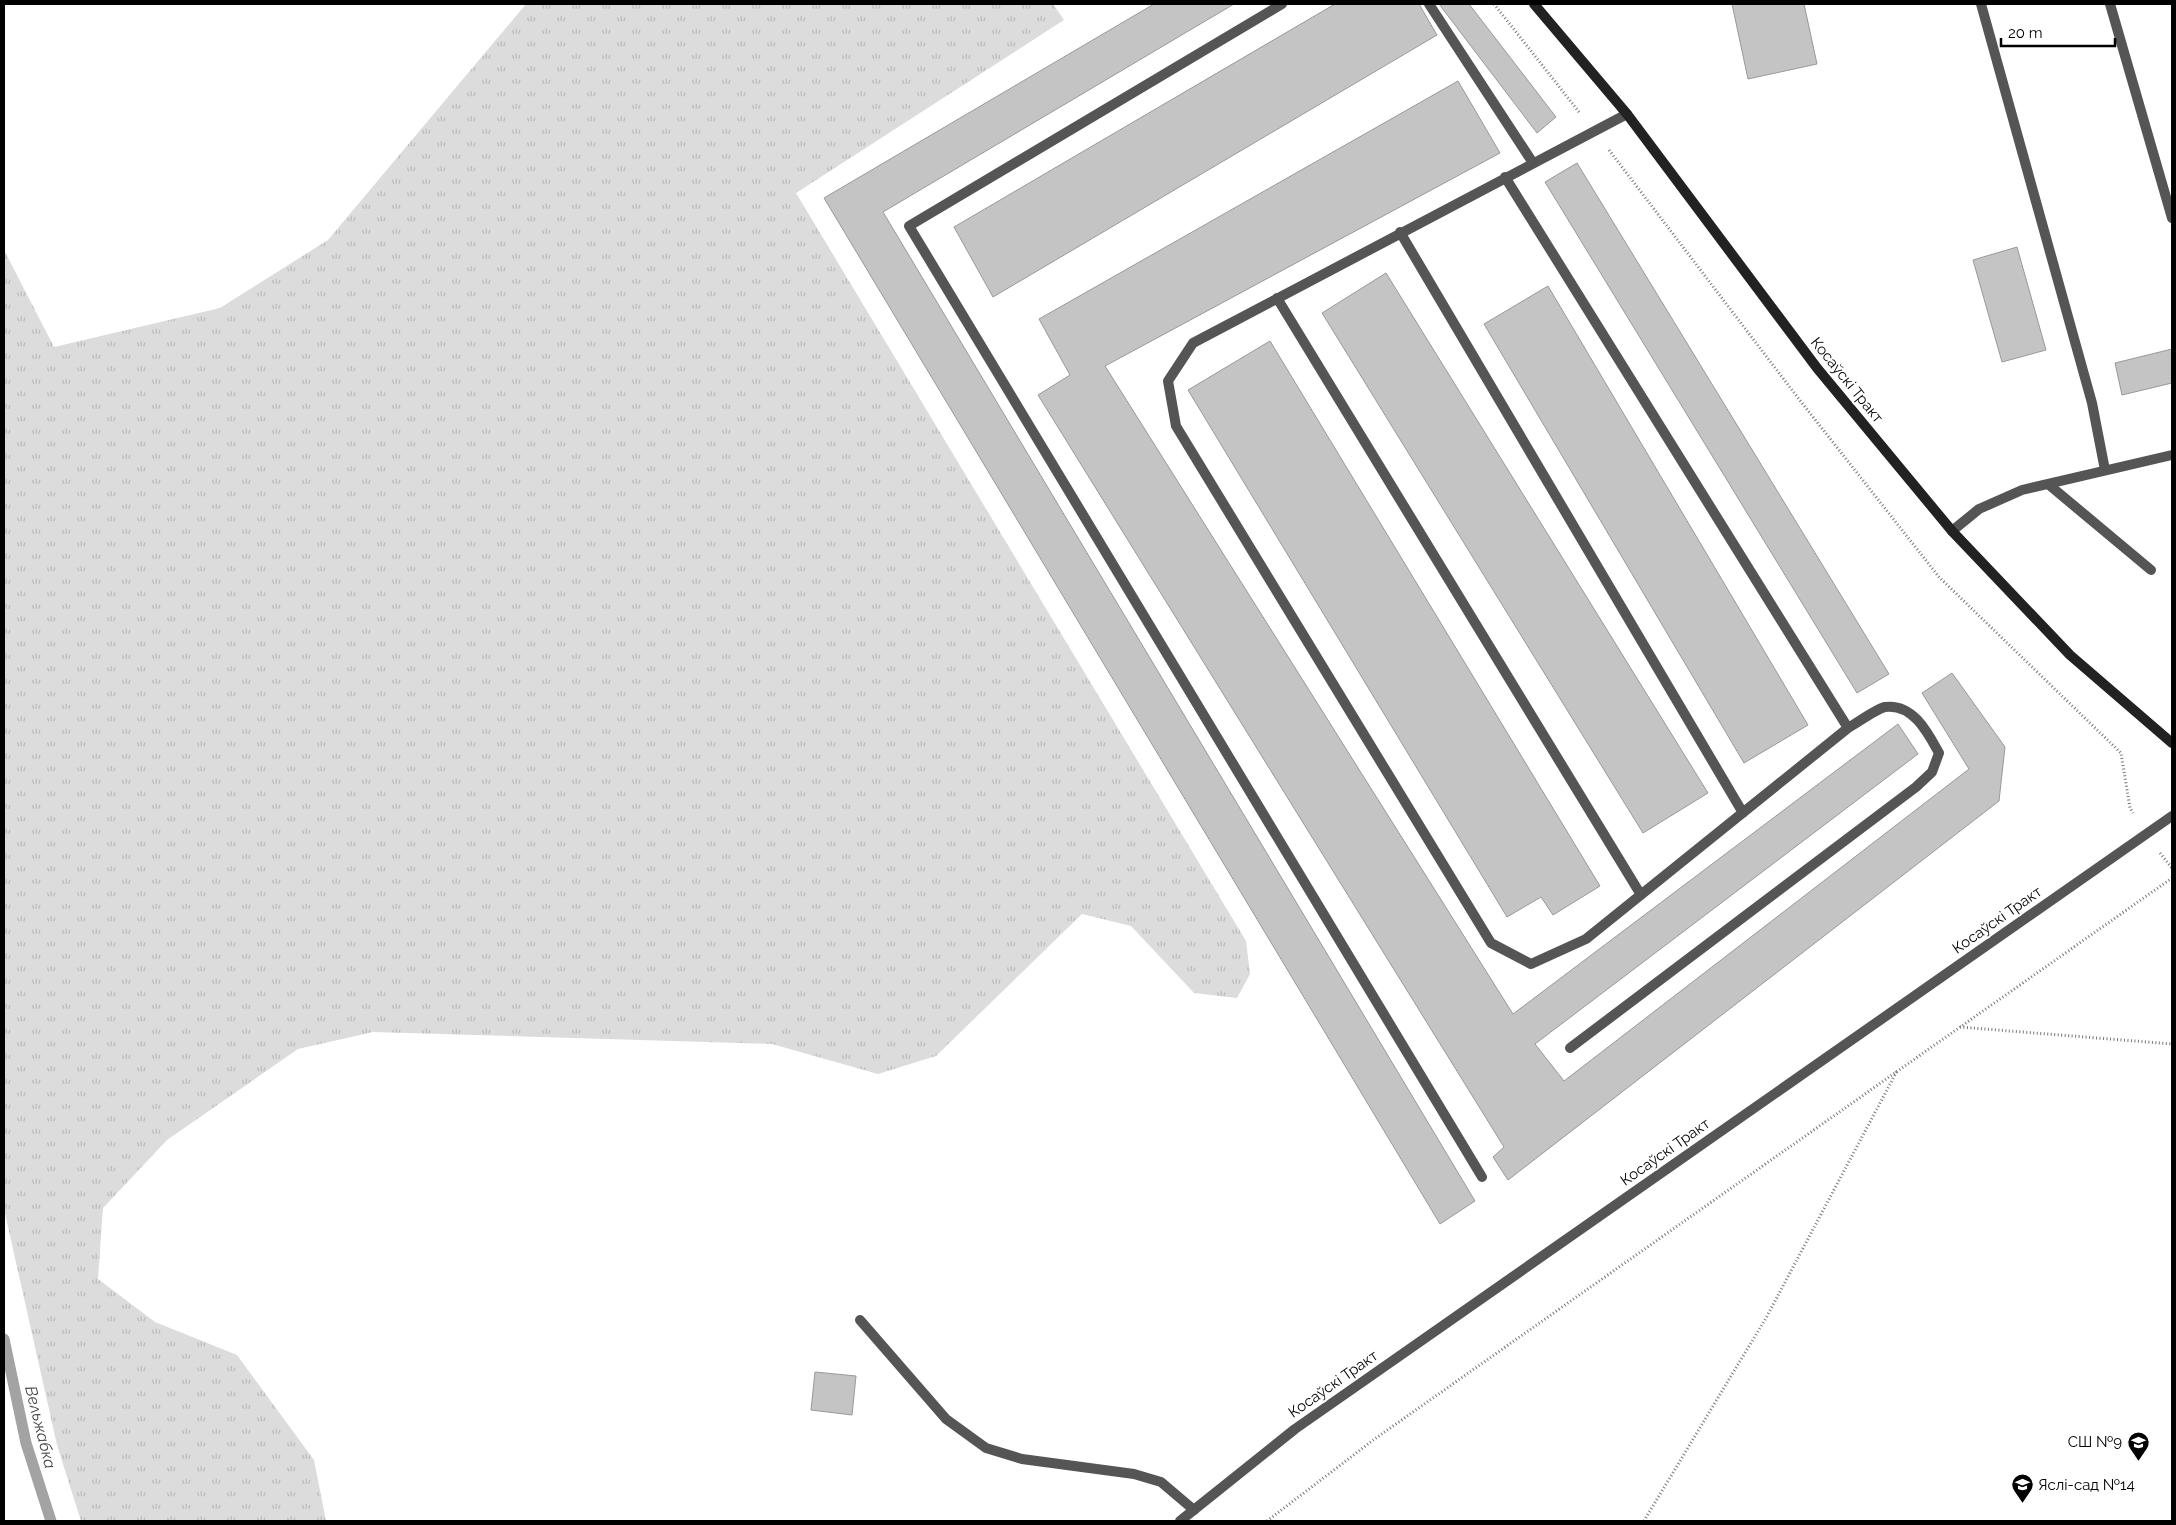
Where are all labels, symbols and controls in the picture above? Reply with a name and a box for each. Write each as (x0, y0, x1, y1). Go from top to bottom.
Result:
scale bar (2001, 15, 2115, 47)
text: 20 m (2008, 24, 2043, 42)
street label: Косаўскі Тракт (1807, 334, 1887, 426)
street label: Косаўскі Тракт (1949, 883, 2045, 957)
street label: Косаўскі Тракт (1617, 1115, 1713, 1189)
street label: Косаўскі Тракт (1285, 1347, 1381, 1421)
water label: Вельжабка (21, 1384, 60, 1471)
school or university icon: СШ №9 (2126, 1430, 2150, 1461)
place label: СШ №9 (2068, 1433, 2122, 1451)
school or university icon: Яслі-сад №14 (2010, 1473, 2034, 1504)
place label: Яслі-сад №14 (2038, 1476, 2135, 1494)

